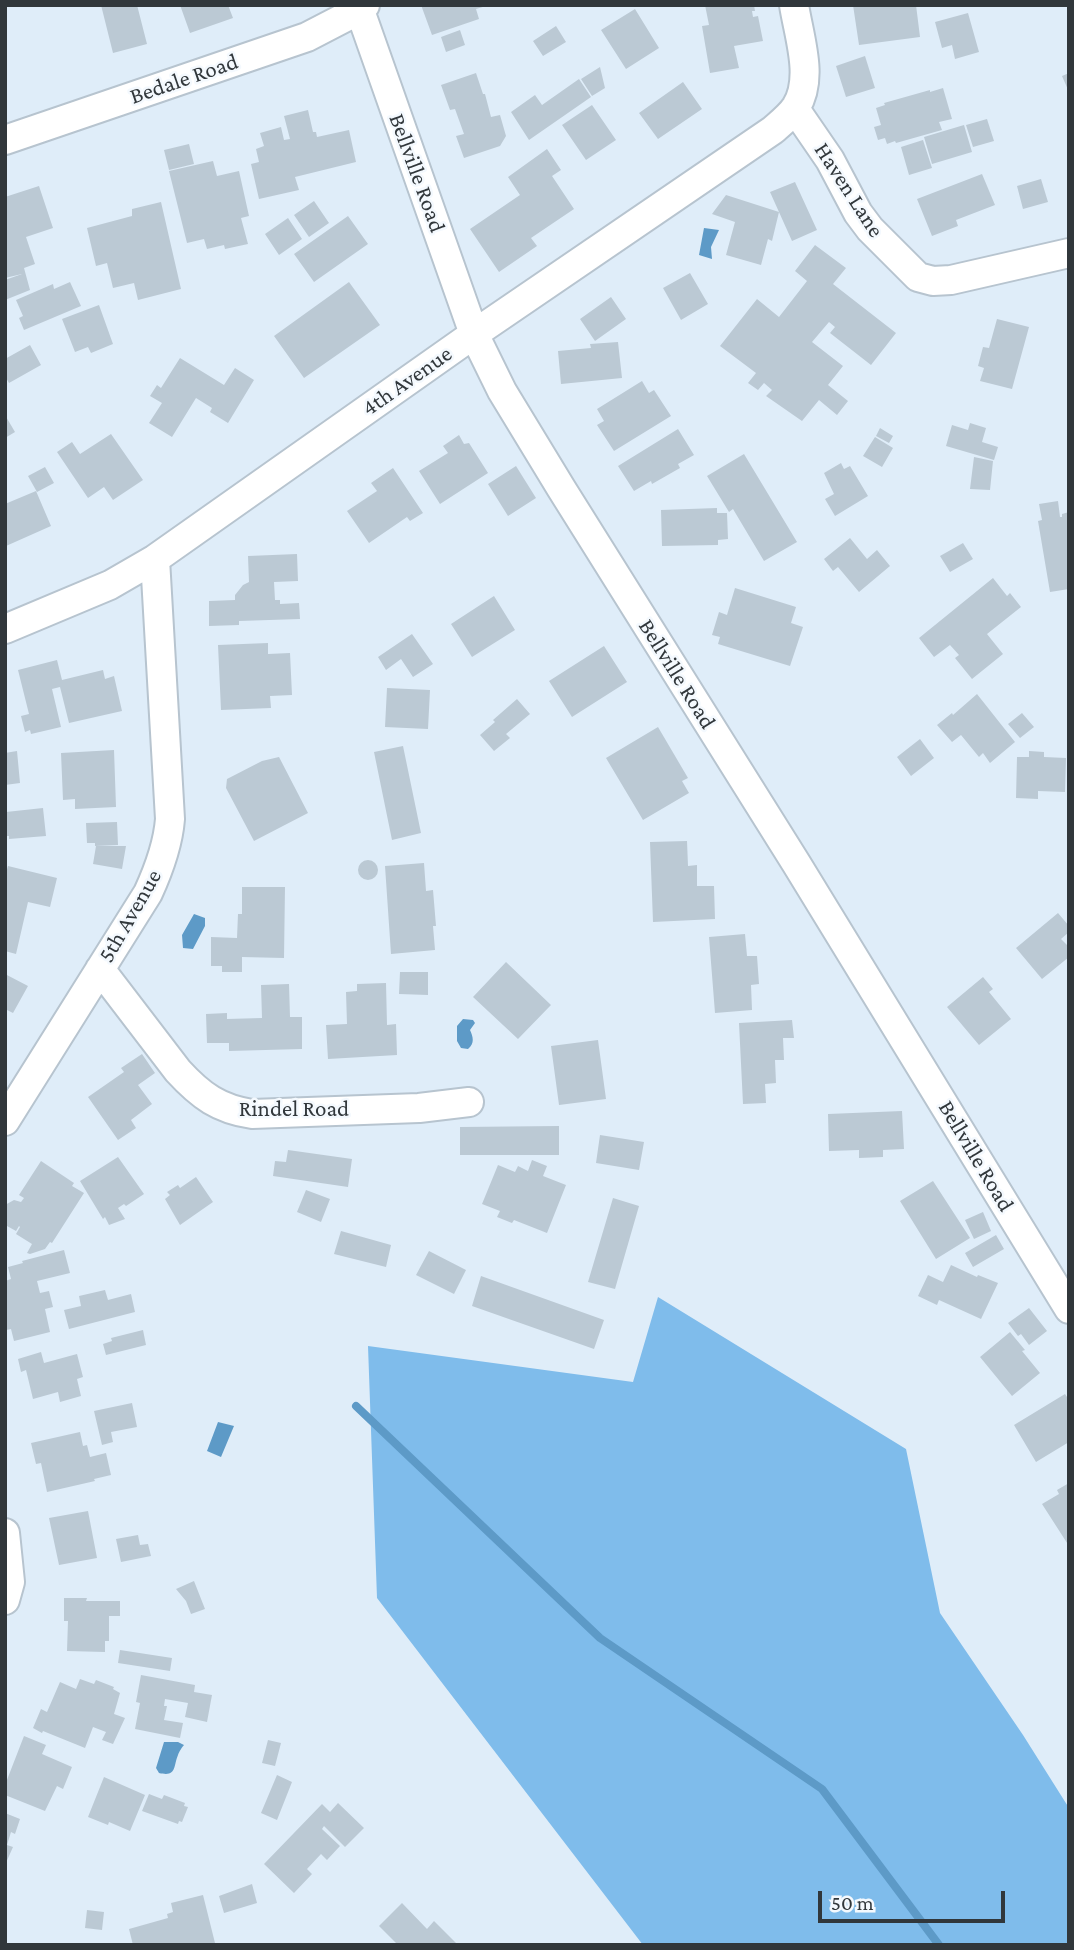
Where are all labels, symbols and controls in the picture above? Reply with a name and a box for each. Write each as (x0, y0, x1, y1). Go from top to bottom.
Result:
street label: Bedale Road (126, 48, 242, 110)
street label: Bellville Road (383, 110, 451, 236)
street label: Haven Lane (808, 137, 890, 243)
street label: 4th Avenue (357, 340, 457, 422)
street label: Bellville Road (632, 614, 722, 734)
street label: 5th Avenue (92, 865, 168, 967)
street label: Rindel Road (239, 1095, 349, 1123)
street label: Bellville Road (932, 1096, 1020, 1216)
scale bar (822, 1876, 1009, 1920)
text: 50 m (831, 1891, 874, 1915)

